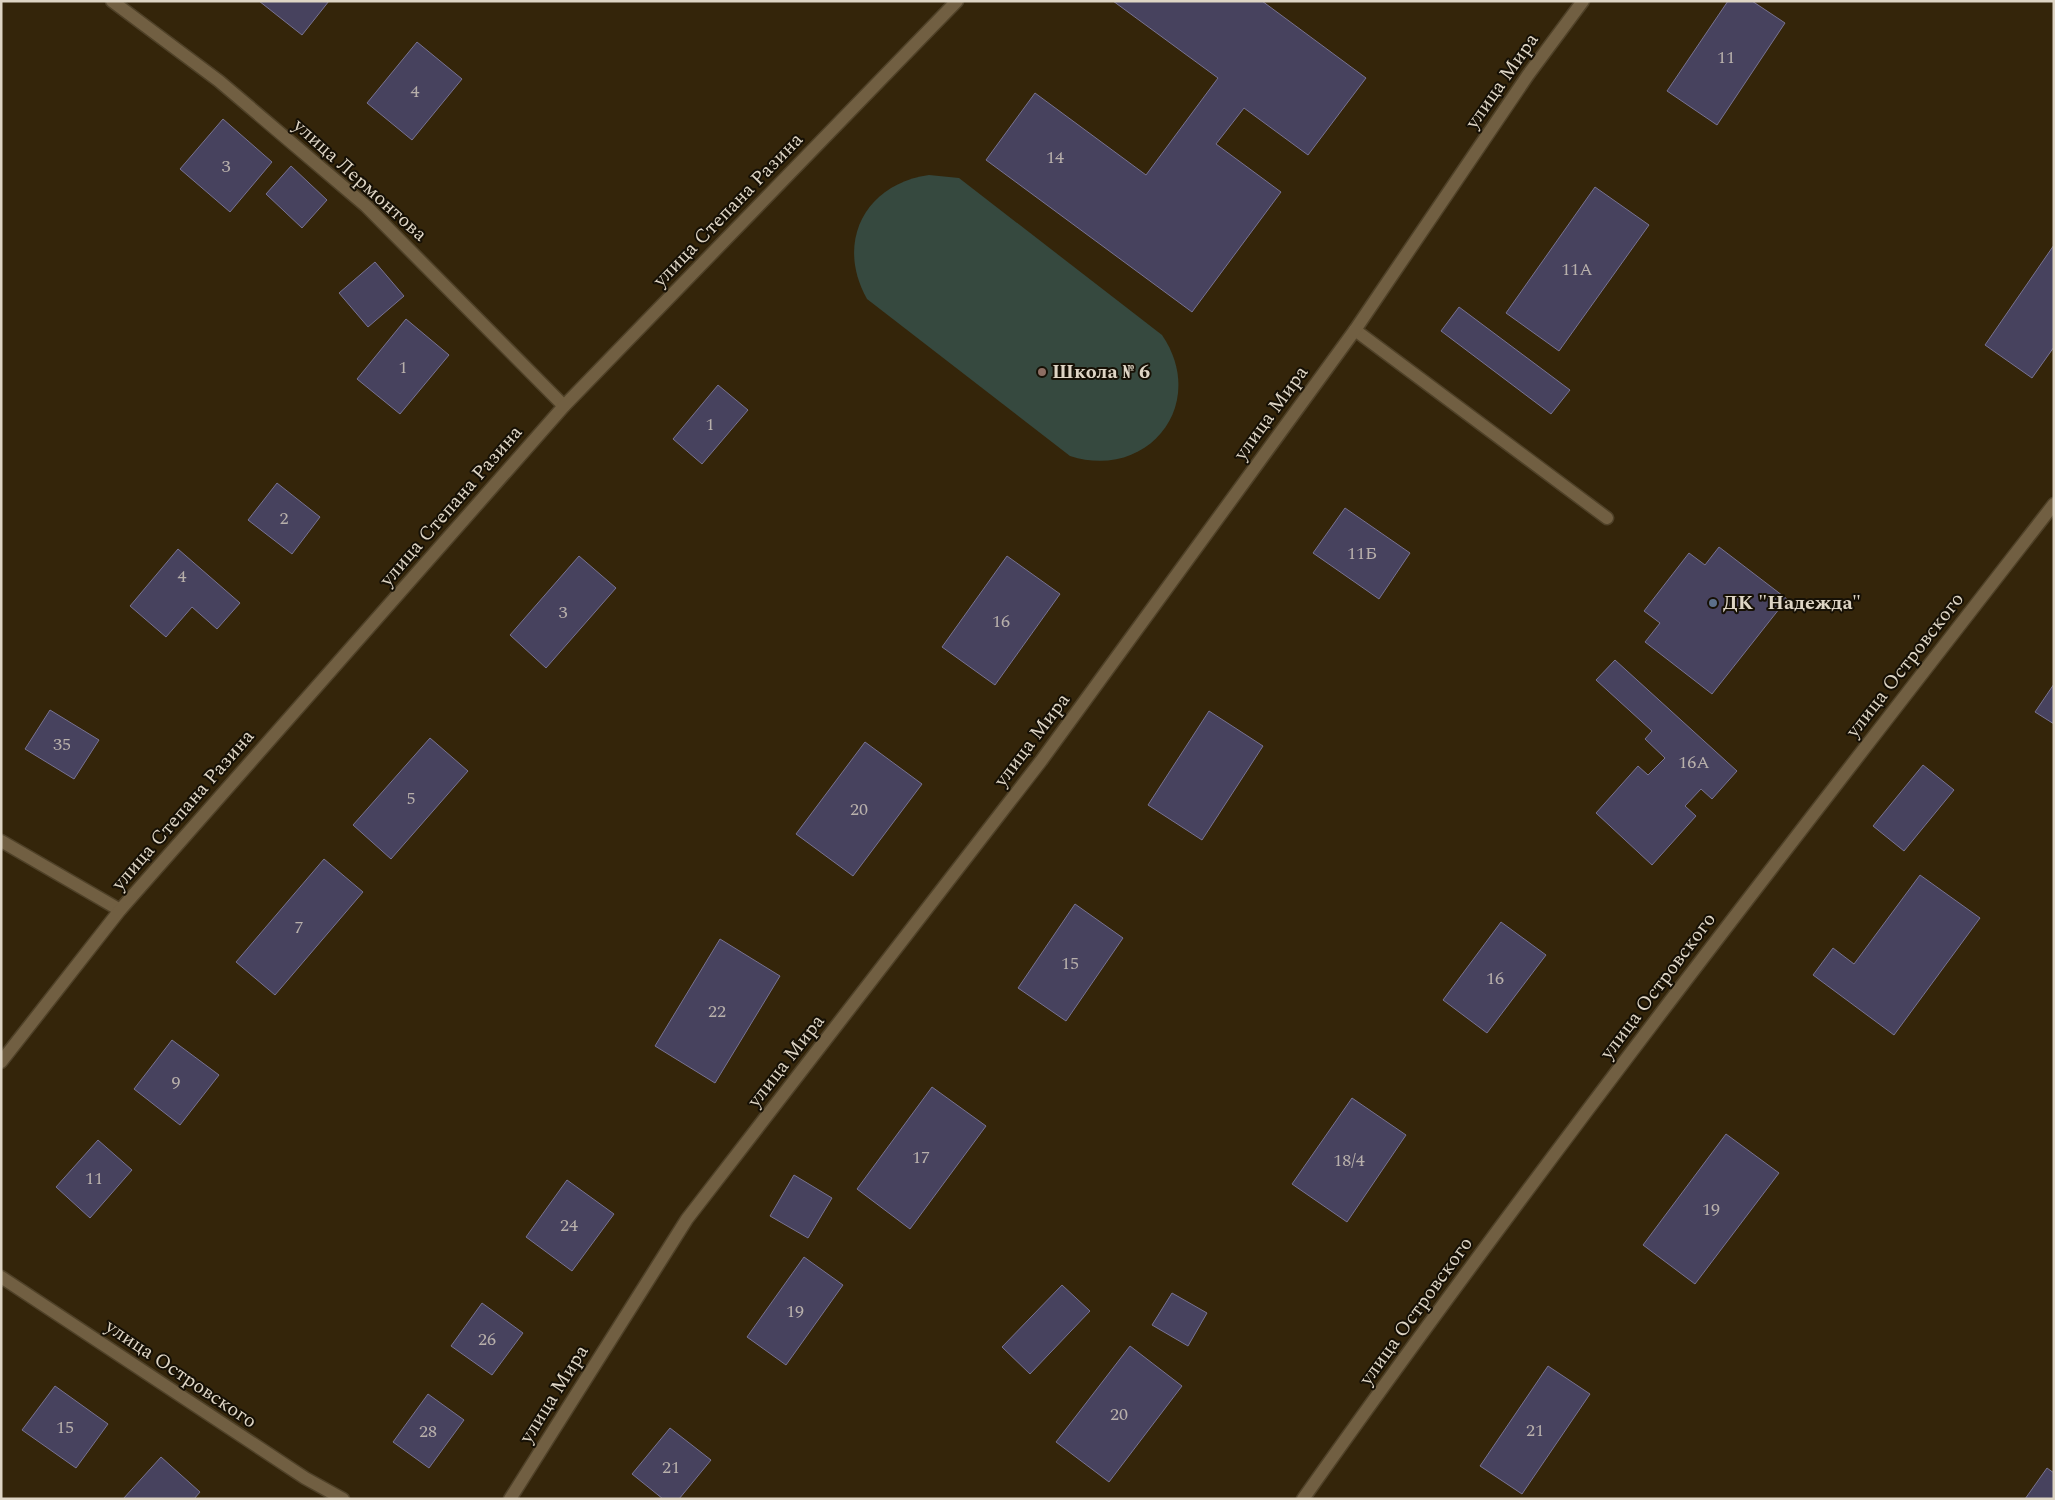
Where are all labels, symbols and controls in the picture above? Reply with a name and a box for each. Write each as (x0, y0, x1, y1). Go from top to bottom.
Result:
street label: улица Мира (1457, 27, 1546, 136)
house number: 11 (1717, 44, 1735, 71)
house number: 4 (411, 78, 420, 105)
street label: улица Лермонтова (285, 111, 434, 249)
street label: улица Степана Разина (645, 126, 810, 295)
house number: 14 (1046, 144, 1064, 171)
house number: 3 (222, 153, 231, 180)
house number: 11А (1561, 256, 1593, 283)
house number: 1 (399, 354, 408, 381)
place label: Школа № 6 (1052, 357, 1150, 387)
street label: улица Мира (1226, 359, 1316, 468)
marker: Школа № 6 (1036, 366, 1048, 378)
house number: 1 (706, 411, 715, 438)
street label: улица Степана Разина (372, 418, 530, 594)
house number: 2 (280, 505, 289, 532)
house number: 11Б (1347, 540, 1377, 567)
house number: 4 (178, 563, 187, 590)
street label: улица Островского (1838, 586, 1972, 745)
place label: ДК "Надежда" (1723, 588, 1861, 618)
marker: ДК "Надежда" (1707, 597, 1719, 609)
house number: 3 (559, 599, 568, 626)
house number: 16 (992, 608, 1010, 635)
street label: улица Мира (986, 686, 1078, 794)
street label: улица Степана Разина (104, 722, 262, 898)
house number: 35 (53, 731, 71, 758)
house number: 16А (1678, 749, 1710, 776)
house number: 5 (407, 785, 416, 812)
house number: 20 (850, 796, 868, 823)
street label: улица Островского (1592, 906, 1723, 1067)
house number: 7 (295, 914, 304, 941)
house number: 15 (1061, 950, 1079, 977)
house number: 16 (1486, 965, 1504, 992)
house number: 22 (708, 998, 726, 1025)
street label: улица Мира (739, 1008, 832, 1115)
house number: 9 (172, 1069, 181, 1096)
house number: 17 (912, 1144, 930, 1171)
house number: 18/4 (1333, 1147, 1365, 1174)
house number: 11 (85, 1165, 103, 1192)
house number: 19 (1702, 1196, 1720, 1223)
house number: 24 (560, 1212, 578, 1239)
street label: улица Островского (1351, 1230, 1480, 1393)
house number: 19 (786, 1298, 804, 1325)
street label: улица Островского (98, 1311, 263, 1436)
house number: 26 (478, 1326, 496, 1353)
street label: улица Мира (511, 1339, 596, 1450)
house number: 20 (1110, 1401, 1128, 1428)
house number: 15 (56, 1414, 74, 1441)
house number: 21 (1526, 1417, 1544, 1444)
house number: 28 (419, 1418, 437, 1445)
house number: 21 (662, 1454, 680, 1481)

